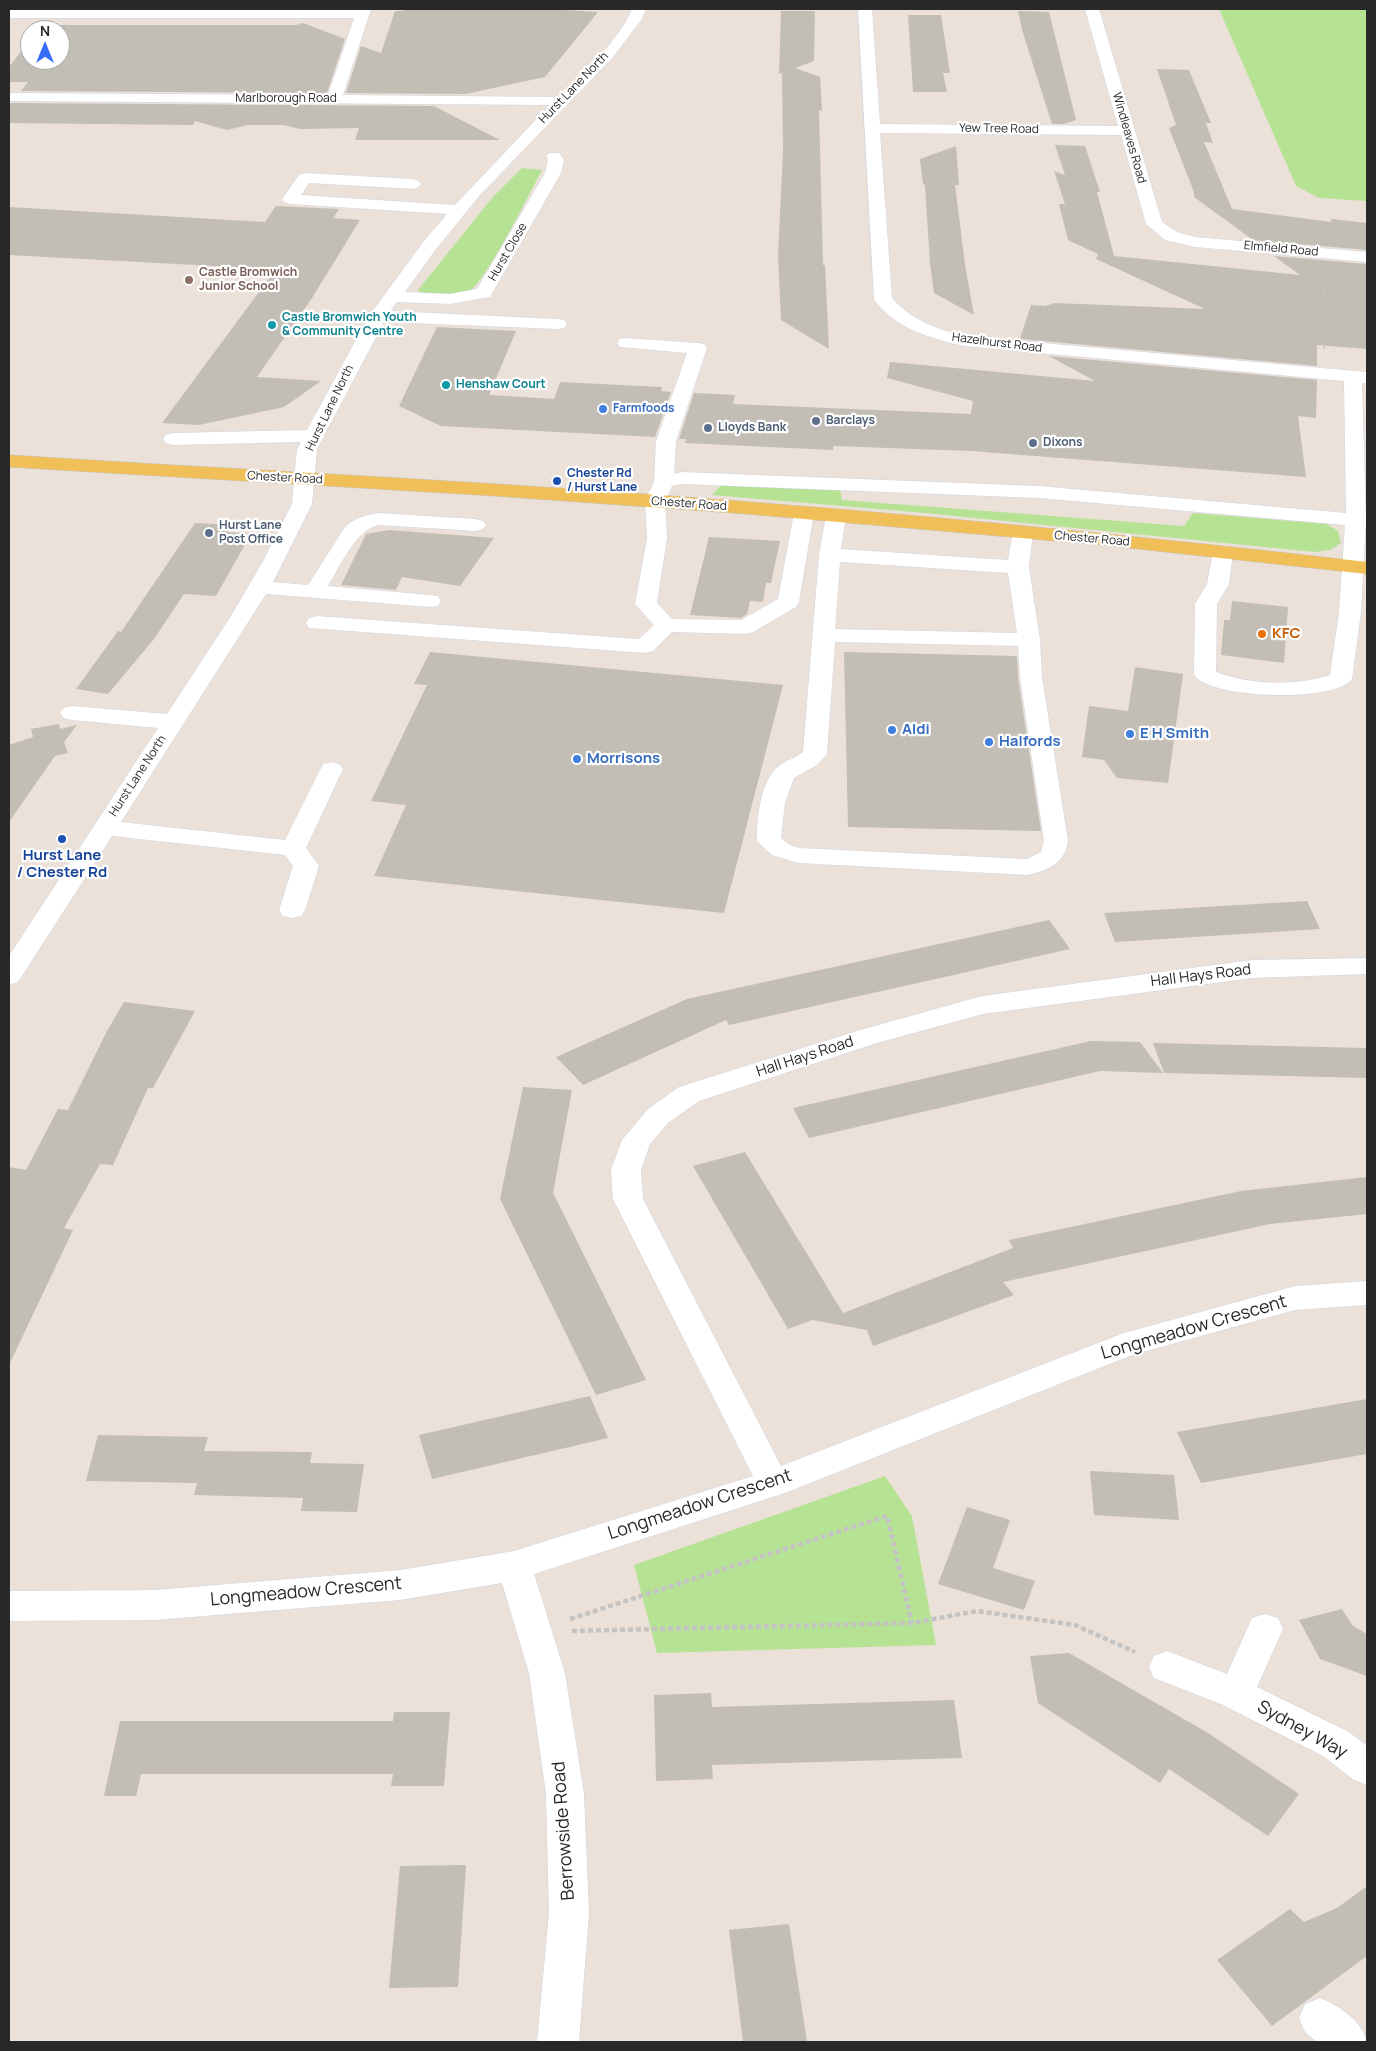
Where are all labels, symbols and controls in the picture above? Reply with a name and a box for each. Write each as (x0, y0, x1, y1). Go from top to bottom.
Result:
north arrow (20, 20, 70, 70)
text: N (40, 21, 50, 40)
street label: Hurst Lane North (536, 49, 612, 127)
street label: Windleaves Road (1109, 91, 1149, 185)
street label: Marlborough Road (235, 92, 337, 106)
street label: Yew Tree Road (959, 121, 1039, 137)
street label: Hurst Close (486, 220, 530, 284)
street label: Elmfield Road (1243, 239, 1319, 259)
place label: Castle Bromwich Junior School (199, 266, 297, 294)
marker: Castle Bromwich Junior School (183, 274, 195, 286)
place label: Castle Bromwich Youth & Community Centre (282, 311, 417, 339)
marker: Castle Bromwich Youth & Community Centre (266, 319, 278, 331)
street label: Hazelhurst Road (951, 330, 1043, 356)
street label: Hurst Lane North (303, 363, 357, 453)
place label: Henshaw Court (456, 378, 546, 392)
marker: Henshaw Court (440, 379, 452, 391)
place label: Farmfoods (613, 402, 675, 416)
marker: Farmfoods (597, 403, 609, 415)
place label: Barclays (826, 414, 875, 428)
marker: Barclays (810, 415, 822, 427)
place label: Lloyds Bank (718, 421, 786, 435)
marker: Lloyds Bank (702, 422, 714, 434)
place label: Dixons (1043, 436, 1083, 450)
marker: Dixons (1027, 437, 1039, 449)
place label: Chester Rd / Hurst Lane (567, 467, 637, 495)
street label: Chester Road (247, 469, 323, 487)
marker: Chester Rd / Hurst Lane (551, 475, 563, 487)
street label: Chester Road (651, 494, 727, 514)
place label: Hurst Lane Post Office (219, 519, 283, 547)
marker: Hurst Lane Post Office (203, 527, 215, 539)
street label: Chester Road (1054, 529, 1130, 549)
place label: KFC (1272, 625, 1301, 643)
marker: KFC (1256, 628, 1268, 640)
place label: Aldi (902, 721, 930, 739)
marker: Aldi (886, 724, 898, 736)
place label: E H Smith (1140, 725, 1209, 743)
marker: E H Smith (1124, 728, 1136, 740)
street label: Hurst Lane North (106, 733, 170, 819)
place label: Halfords (999, 733, 1061, 751)
marker: Halfords (983, 736, 995, 748)
place label: Morrisons (587, 750, 660, 768)
marker: Morrisons (571, 753, 583, 765)
marker: Hurst Lane / Chester Rd (56, 833, 68, 845)
place label: Hurst Lane / Chester Rd (17, 847, 107, 882)
street label: Hall Hays Road (1150, 961, 1252, 991)
street label: Hall Hays Road (754, 1033, 856, 1081)
street label: Longmeadow Crescent (1099, 1291, 1289, 1365)
street label: Longmeadow Crescent (605, 1465, 795, 1545)
street label: Longmeadow Crescent (209, 1573, 403, 1611)
street label: Sydney Way (1253, 1696, 1351, 1764)
street label: Berrowside Road (548, 1761, 580, 1901)

